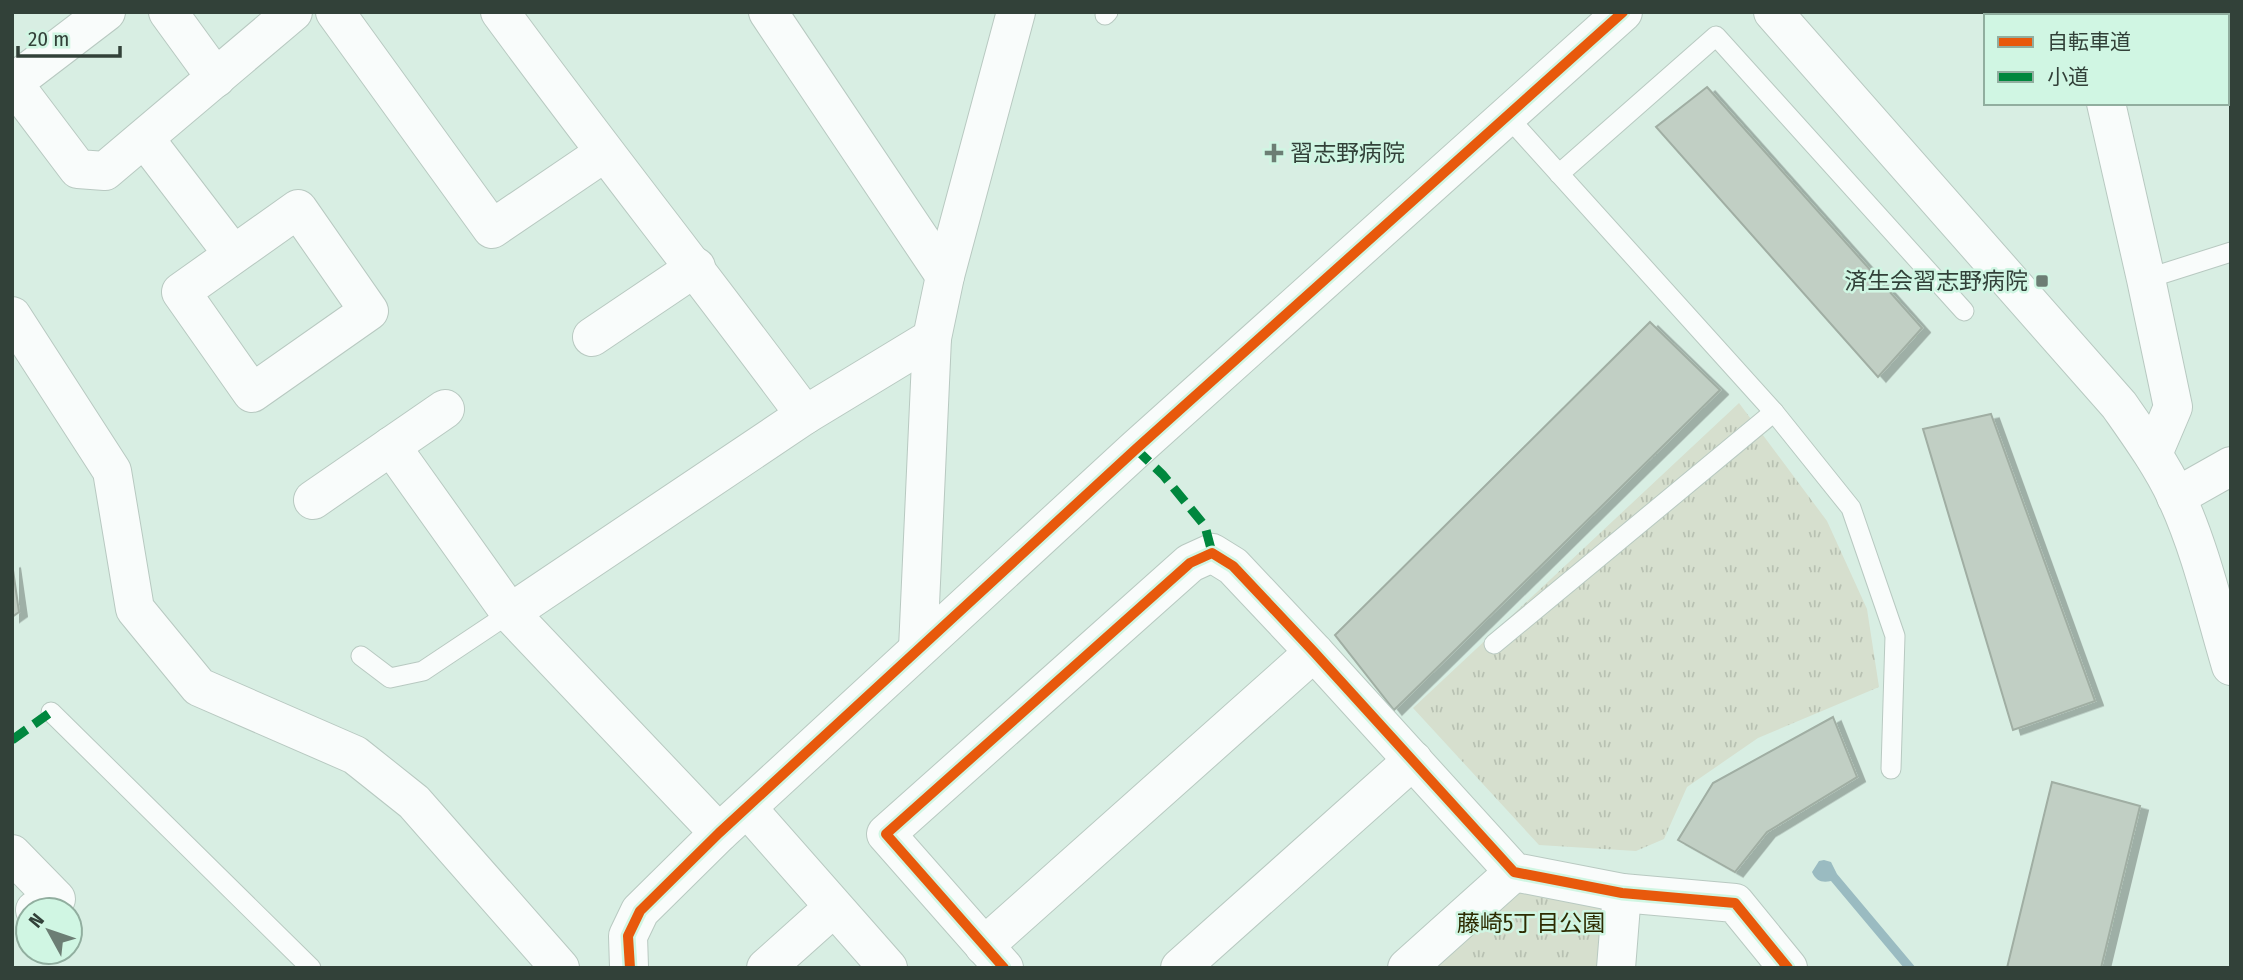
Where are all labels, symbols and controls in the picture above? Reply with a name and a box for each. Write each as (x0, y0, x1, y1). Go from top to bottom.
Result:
scale bar (18, 14, 119, 58)
legend (1984, 14, 2229, 105)
text: 20 m (28, 26, 69, 52)
text: 自転車道 (2047, 29, 2131, 55)
text: 小道 (2047, 64, 2089, 90)
place label: 習志野病院 (1290, 139, 1405, 167)
marker: 習志野病院 (1264, 143, 1284, 163)
place label: 済生会習志野病院 (1844, 267, 2028, 295)
marker: 済生会習志野病院 (2034, 273, 2050, 289)
north arrow (14, 896, 84, 966)
text: N (24, 909, 49, 932)
park label: 藤崎5丁目公園 (1457, 909, 1605, 937)

